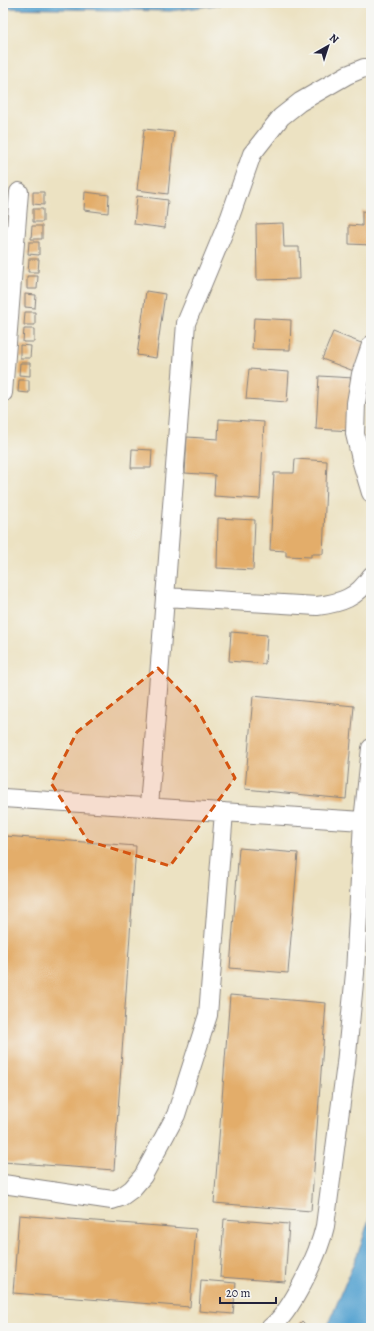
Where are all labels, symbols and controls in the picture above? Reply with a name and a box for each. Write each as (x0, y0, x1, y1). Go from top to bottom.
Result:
north arrow (308, 26, 348, 66)
text: N (326, 30, 342, 47)
scale bar (220, 1279, 276, 1305)
text: 20 m (226, 1285, 250, 1301)

